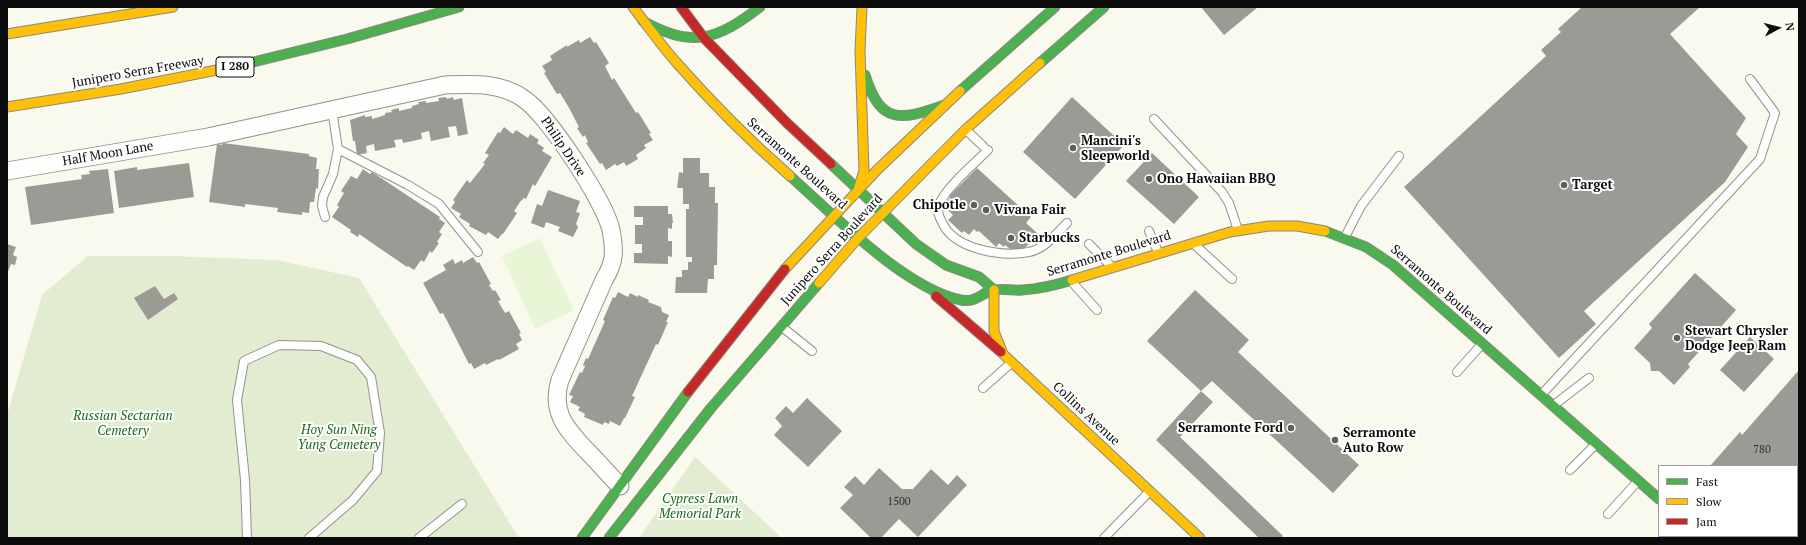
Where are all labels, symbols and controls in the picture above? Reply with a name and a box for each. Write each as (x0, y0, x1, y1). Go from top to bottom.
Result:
north arrow (1758, 8, 1798, 48)
text: N (1782, 22, 1797, 32)
street label: Junipero Serra Freeway (71, 53, 205, 91)
road number: I 280 (216, 57, 254, 77)
street label: Philip Drive (537, 114, 589, 180)
street label: Serramonte Boulevard (744, 115, 850, 213)
place label: Mancini's Sleepworld (1081, 133, 1150, 164)
street label: Half Moon Lane (61, 138, 155, 170)
marker: Mancini's Sleepworld (1068, 143, 1078, 153)
place label: Ono Hawaiian BBQ (1157, 171, 1276, 187)
marker: Ono Hawaiian BBQ (1144, 174, 1154, 184)
place label: Target (1572, 177, 1613, 193)
marker: Target (1559, 180, 1569, 190)
street label: Junipero Serra Boulevard (778, 191, 886, 309)
place label: Chipotle (913, 197, 966, 213)
marker: Chipotle (969, 200, 979, 210)
place label: Vivana Fair (994, 202, 1066, 218)
marker: Vivana Fair (981, 205, 991, 215)
street label: Serramonte Boulevard (1045, 228, 1173, 280)
place label: Starbucks (1019, 230, 1080, 246)
marker: Starbucks (1006, 233, 1016, 243)
street label: Serramonte Boulevard (1387, 242, 1495, 338)
place label: Stewart Chrysler Dodge Jeep Ram (1685, 323, 1788, 354)
marker: Stewart Chrysler Dodge Jeep Ram (1672, 333, 1682, 343)
street label: Collins Avenue (1049, 379, 1123, 449)
park label: Russian Sectarian Cemetery (73, 408, 173, 439)
place label: Serramonte Ford (1178, 420, 1283, 436)
park label: Hoy Sun Ning Yung Cemetery (298, 422, 380, 453)
marker: Serramonte Ford (1286, 423, 1296, 433)
place label: Serramonte Auto Row (1343, 425, 1416, 456)
marker: Serramonte Auto Row (1330, 435, 1340, 445)
house number: 780 (1753, 443, 1771, 457)
legend (1658, 465, 1798, 537)
text: Fast (1696, 474, 1718, 489)
park label: Cypress Lawn Memorial Park (659, 491, 741, 522)
text: Slow (1696, 494, 1721, 509)
house number: 1500 (887, 495, 911, 509)
text: Jam (1696, 514, 1717, 529)

